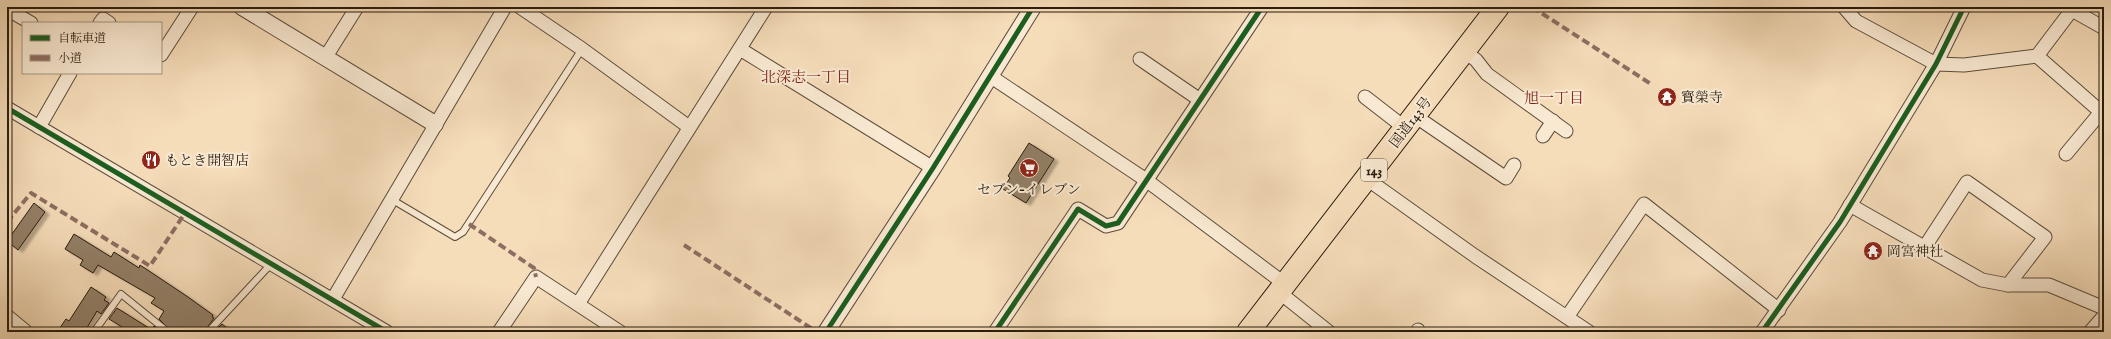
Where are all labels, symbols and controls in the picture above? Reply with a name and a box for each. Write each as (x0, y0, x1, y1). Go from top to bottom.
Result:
legend (22, 22, 162, 74)
text: 自転車道 (58, 31, 106, 46)
text: 小道 (58, 51, 82, 66)
district label: 北深志一丁目 (761, 68, 851, 87)
temple icon: 寳榮寺 (1656, 86, 1678, 108)
district label: 旭一丁目 (1524, 89, 1584, 108)
place label: 寳榮寺 (1681, 89, 1723, 107)
street label: 国道143号 (1386, 94, 1436, 152)
restaurant icon: もとき開智店 (140, 149, 162, 171)
place label: もとき開智店 (165, 152, 249, 170)
supermarket icon: セブン-イレブン (1018, 157, 1040, 179)
road number: 143 (1361, 159, 1387, 181)
place label: セブン-イレブン (977, 181, 1081, 199)
temple icon: 岡宮神社 (1862, 240, 1884, 262)
place label: 岡宮神社 (1887, 243, 1943, 261)

